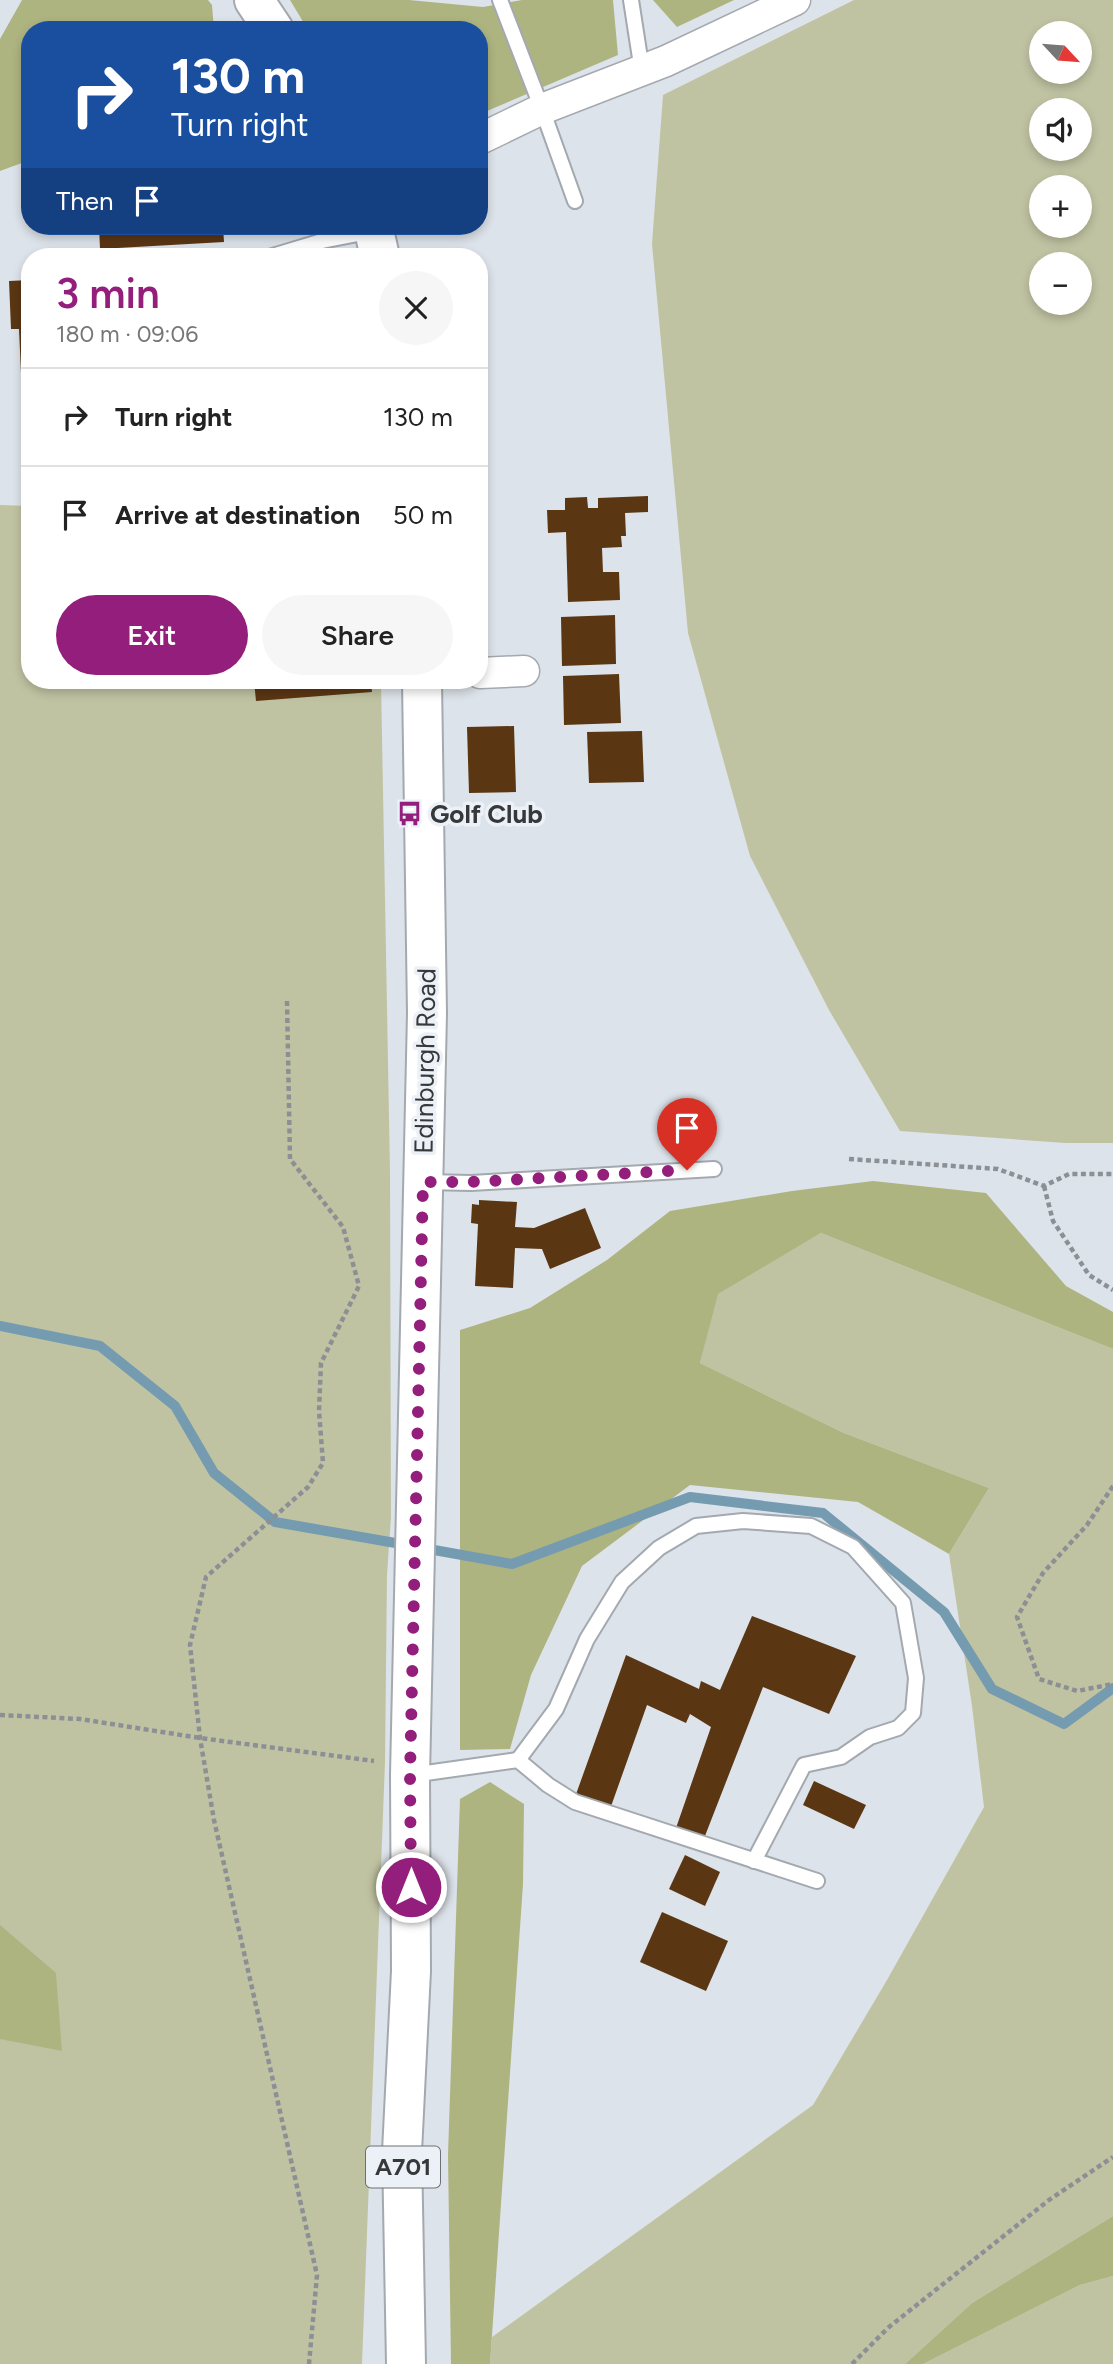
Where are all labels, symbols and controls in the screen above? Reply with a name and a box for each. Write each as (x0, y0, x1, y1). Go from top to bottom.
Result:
north arrow (1029, 21, 1092, 84)
map controls (1029, 21, 1092, 315)
text: 130 m (171, 46, 305, 105)
icon: right (56, 49, 147, 140)
button: sound (1029, 98, 1092, 161)
text: Turn right (171, 106, 309, 144)
button: + (1029, 175, 1092, 238)
icon: arrive (128, 182, 166, 220)
text: Then (56, 185, 114, 217)
button: − (1029, 252, 1092, 315)
text: 3 min (56, 268, 160, 319)
button: close (379, 271, 453, 345)
text: 180 m · 09:06 (56, 320, 198, 348)
icon: right (56, 398, 94, 436)
text: Turn right (115, 401, 232, 433)
text: 130 m (383, 401, 453, 433)
icon: arrive (56, 496, 94, 534)
text: Arrive at destination (115, 499, 360, 531)
text: 50 m (393, 499, 453, 531)
button: Exit (56, 595, 248, 675)
button: Share (262, 595, 453, 675)
place label: Golf Club (430, 798, 543, 830)
bus stop icon: Golf Club (396, 800, 424, 828)
street label: Edinburgh Road (407, 968, 443, 1154)
pin (657, 1098, 717, 1170)
icon: arrive (668, 1109, 706, 1147)
position arrow (374, 1850, 448, 1924)
road number: A701 (366, 2146, 440, 2188)

